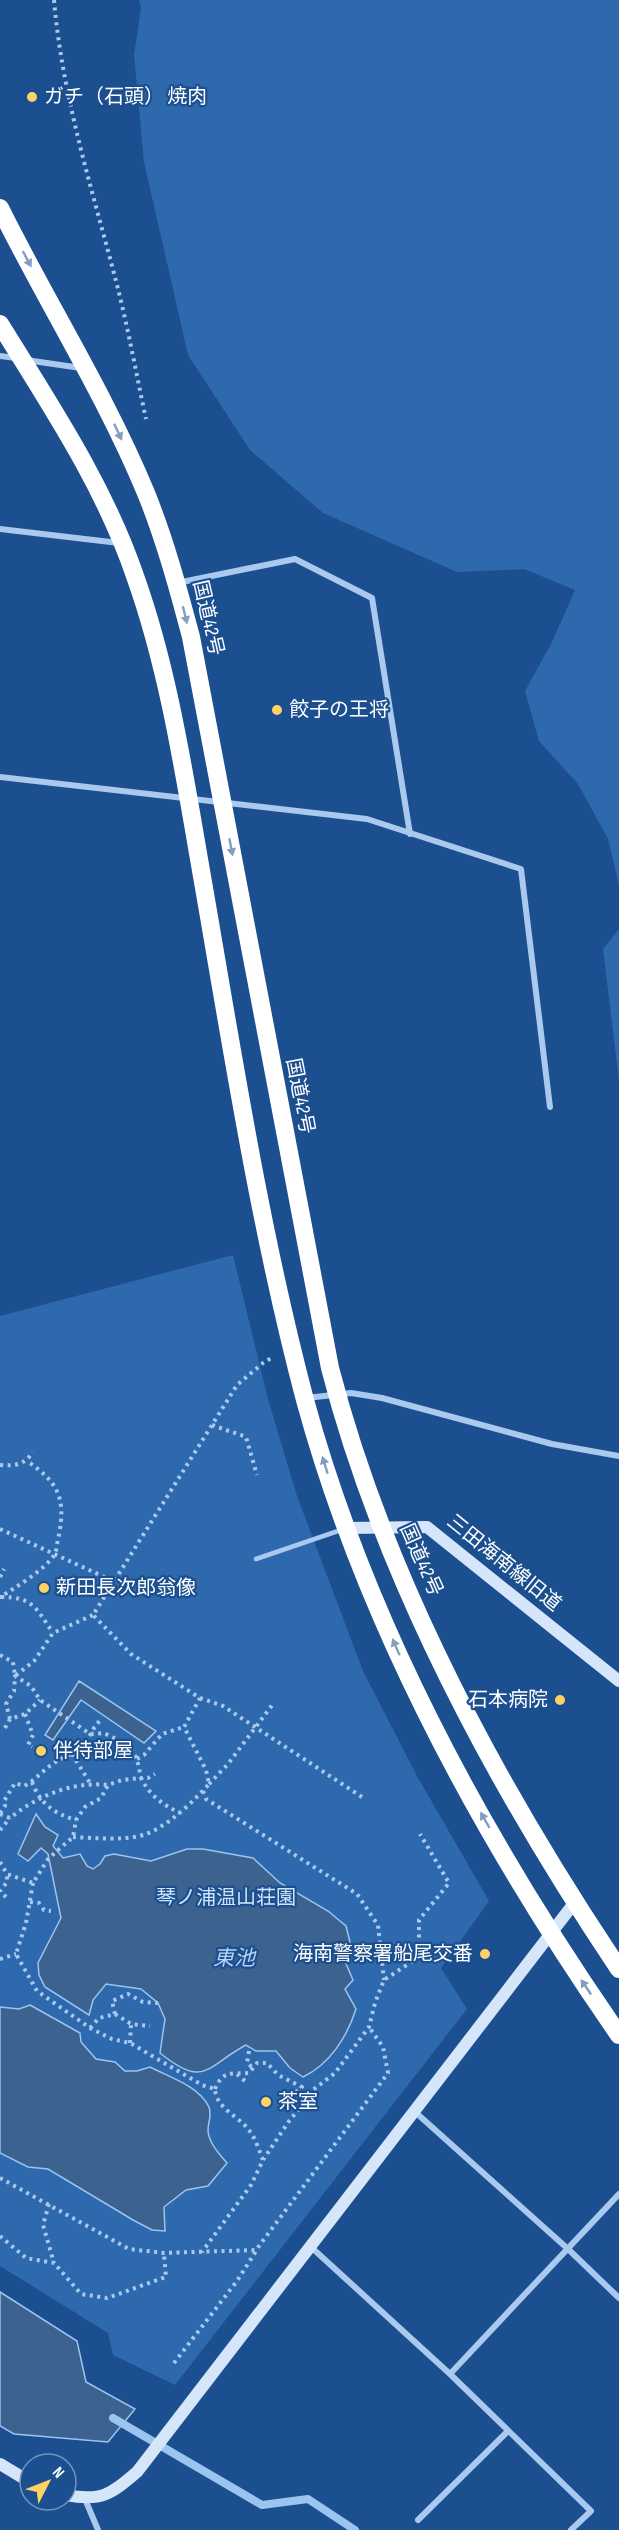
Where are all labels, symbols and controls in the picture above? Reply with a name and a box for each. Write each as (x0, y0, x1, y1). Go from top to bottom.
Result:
place label: ガチ（石頭） 焼肉 (44, 85, 207, 109)
marker: ガチ（石頭） 焼肉 (25, 90, 39, 104)
one-way arrow (22, 251, 32, 268)
one-way arrow (113, 424, 122, 441)
street label: 国道42号 (188, 578, 228, 658)
one-way arrow (181, 606, 190, 624)
place label: 餃子の王将 (289, 698, 389, 722)
marker: 餃子の王将 (270, 703, 284, 717)
one-way arrow (226, 838, 235, 857)
street label: 国道42号 (281, 1056, 319, 1136)
one-way arrow (319, 1456, 329, 1474)
street label: 三田海南線旧道 (442, 1510, 566, 1616)
street label: 国道42号 (394, 1520, 448, 1600)
place label: 新田長次郎翁像 (56, 1576, 196, 1600)
marker: 新田長次郎翁像 (37, 1581, 51, 1595)
one-way arrow (391, 1637, 401, 1655)
place label: 石本病院 (468, 1688, 548, 1712)
marker: 石本病院 (553, 1693, 567, 1707)
place label: 伴待部屋 (53, 1739, 133, 1763)
marker: 伴待部屋 (34, 1744, 48, 1758)
one-way arrow (480, 1811, 490, 1828)
park label: 琴ノ浦温山荘園 (156, 1886, 296, 1910)
place label: 海南警察署船尾交番 (293, 1942, 473, 1966)
water label: 東池 (213, 1946, 257, 1971)
marker: 海南警察署船尾交番 (478, 1947, 492, 1961)
one-way arrow (581, 1979, 592, 1995)
place label: 茶室 (278, 2090, 318, 2114)
marker: 茶室 (259, 2095, 273, 2109)
north arrow (18, 2452, 78, 2512)
text: N (48, 2463, 68, 2482)

